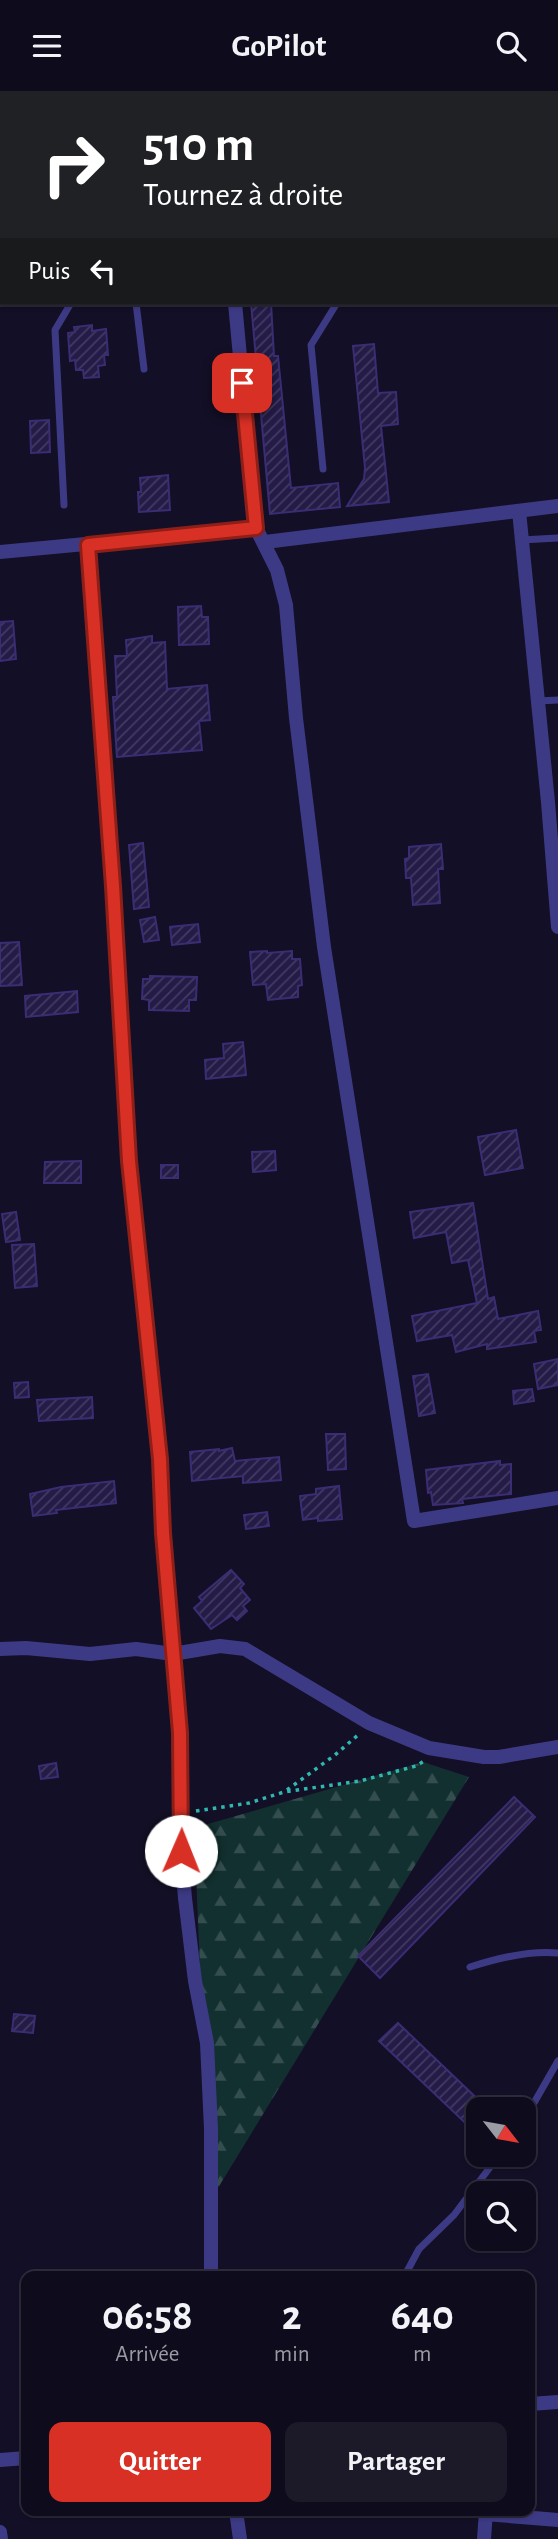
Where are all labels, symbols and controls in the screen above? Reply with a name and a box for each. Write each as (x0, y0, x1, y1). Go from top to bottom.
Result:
icon: menu (28, 27, 66, 65)
icon: search (492, 27, 530, 65)
text: GoPilot (232, 30, 326, 62)
icon: right (28, 119, 119, 210)
text: 510 m (143, 121, 254, 170)
text: Tournez à droite (143, 179, 343, 211)
icon: left (84, 252, 122, 290)
text: Puis (28, 258, 70, 284)
pin (212, 353, 272, 413)
icon: arrive (223, 364, 261, 402)
position arrow (144, 1814, 218, 1888)
north arrow (466, 2097, 536, 2167)
map controls (466, 2097, 536, 2251)
button: search (466, 2181, 536, 2251)
text: 06:58 (102, 2295, 193, 2337)
text: 2 (282, 2295, 302, 2337)
text: 640 (391, 2295, 454, 2337)
text: Arrivée (115, 2343, 179, 2366)
text: min (274, 2343, 310, 2366)
text: m (413, 2343, 431, 2366)
button: Quitter (49, 2422, 271, 2502)
button: Partager (285, 2422, 507, 2502)

